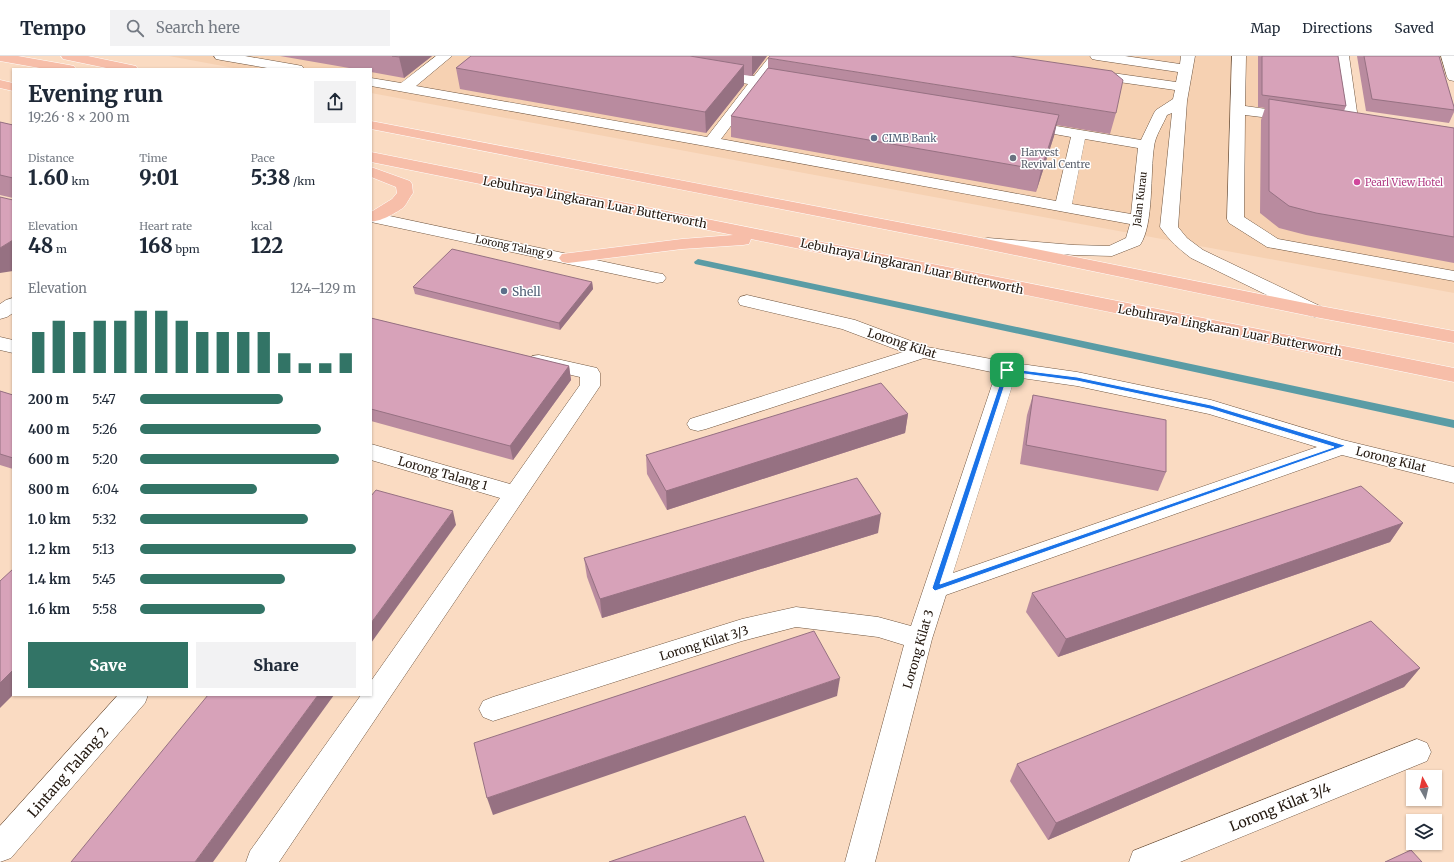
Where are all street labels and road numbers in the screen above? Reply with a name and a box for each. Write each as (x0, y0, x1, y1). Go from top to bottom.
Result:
street label: Jalan Kurau (1130, 171, 1150, 228)
street label: Lebuhraya Lingkaran Luar Butterworth (482, 173, 708, 231)
street label: Lorong Talang 9 (474, 232, 554, 262)
street label: Lebuhraya Lingkaran Luar Butterworth (799, 235, 1025, 297)
street label: Lebuhraya Lingkaran Luar Butterworth (1117, 301, 1343, 359)
street label: Lorong Kilat (866, 325, 939, 361)
street label: Lorong Kilat (1354, 443, 1428, 475)
street label: Lorong Talang 1 (396, 453, 490, 493)
street label: Lorong Kilat 3 (900, 608, 936, 690)
street label: Lorong Kilat 3/3 (658, 622, 750, 664)
street label: Lintang Talang 2 (24, 723, 112, 821)
street label: Lorong Kilat 3/4 (1227, 778, 1334, 835)

